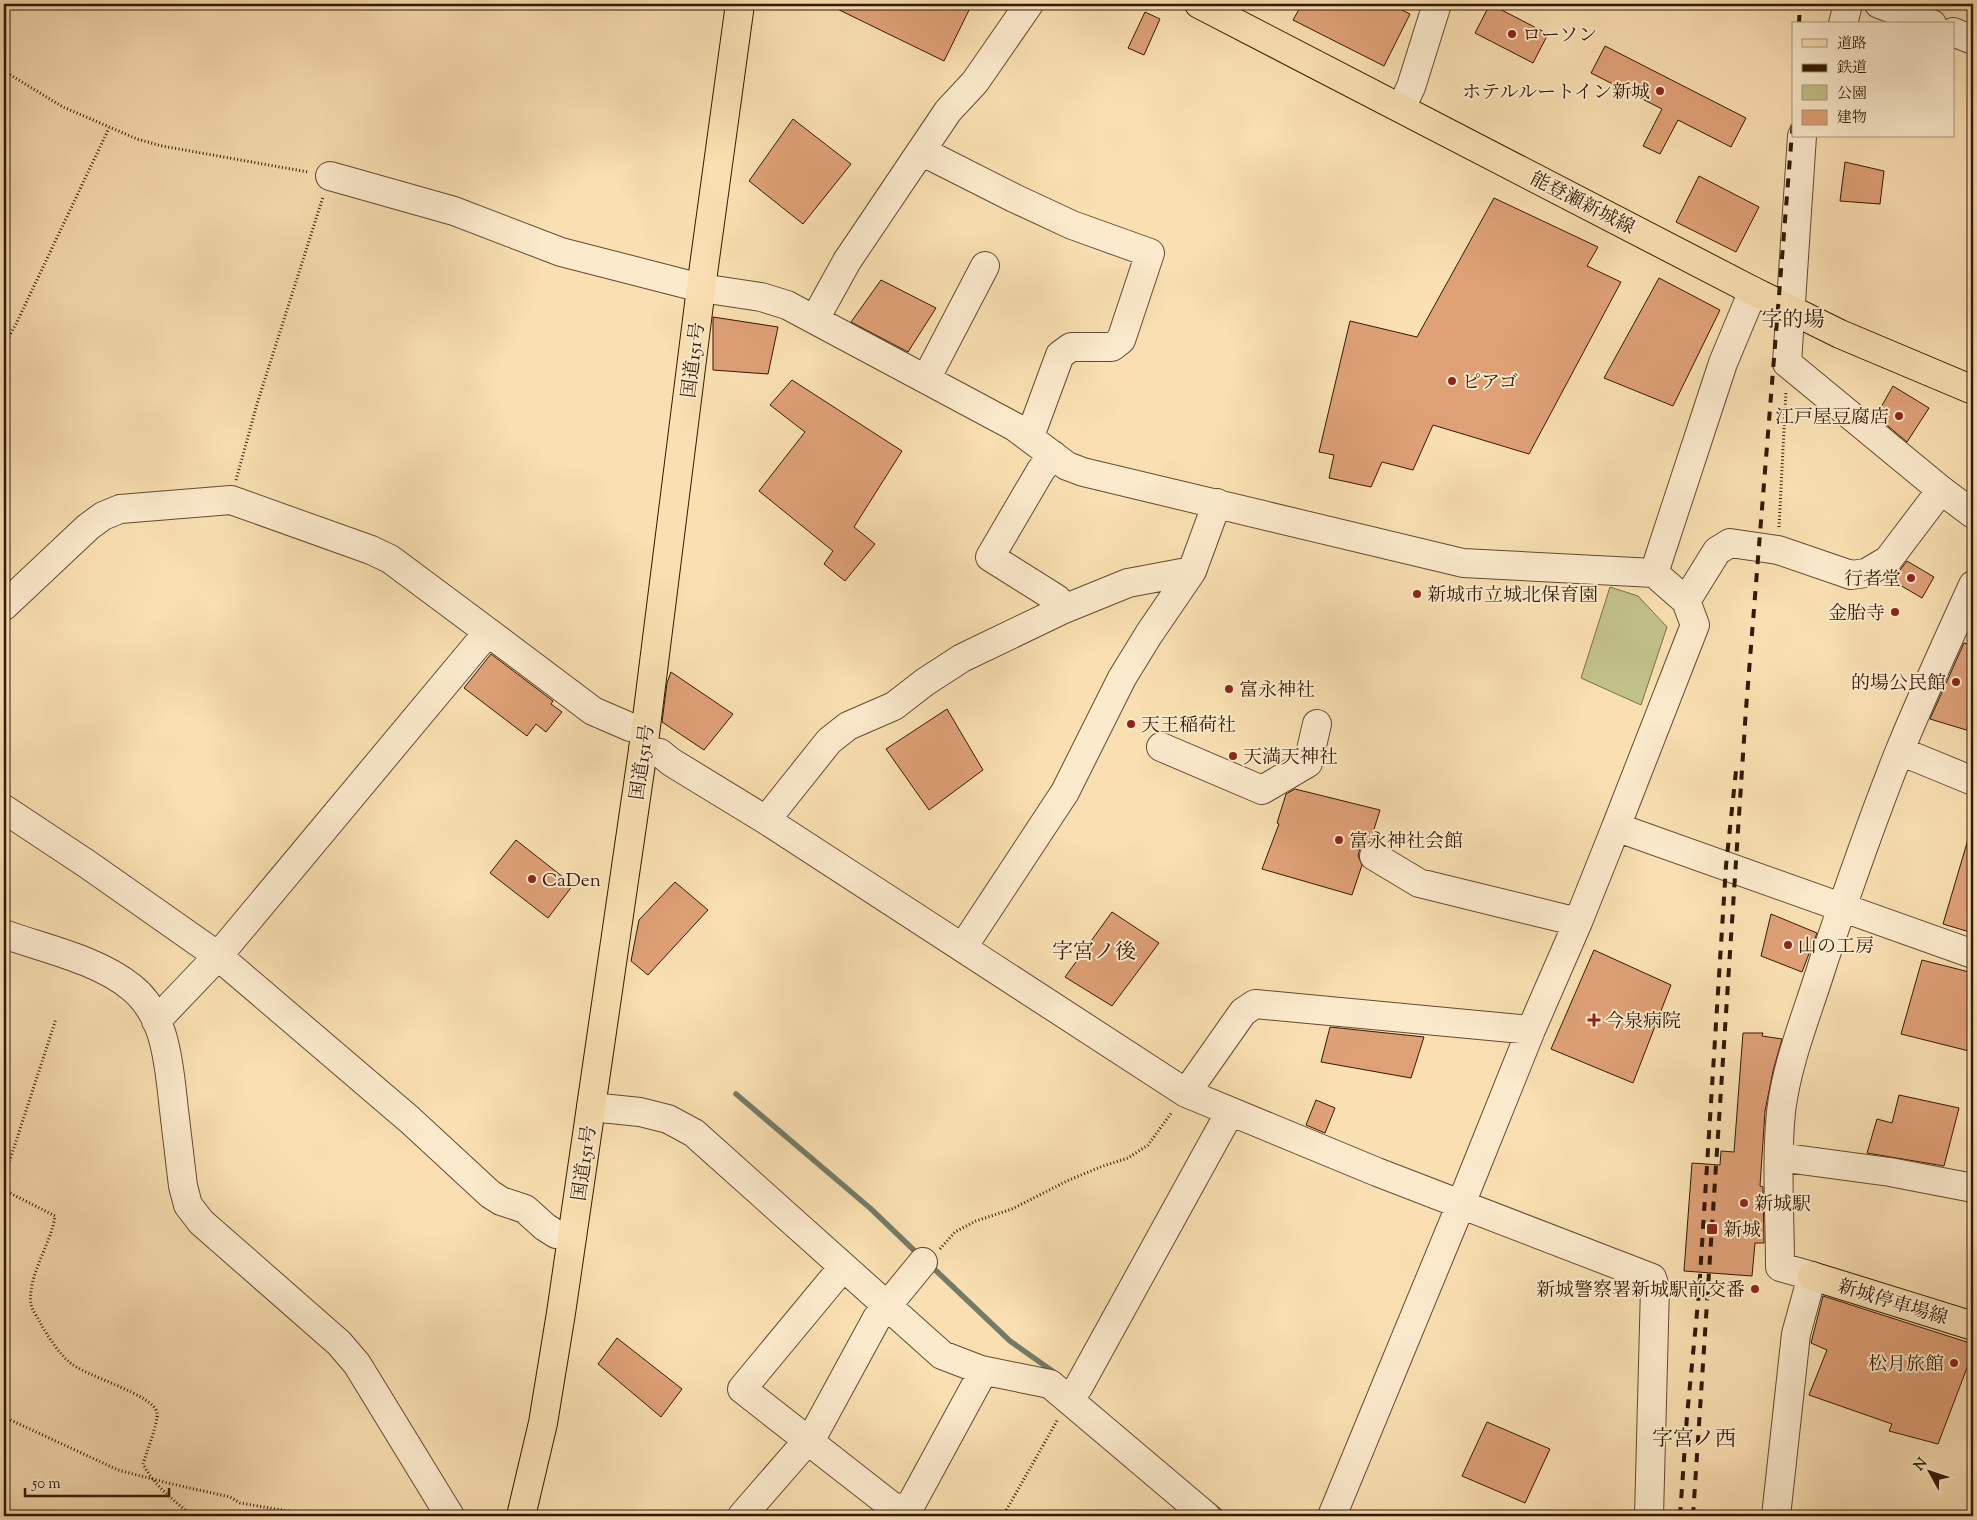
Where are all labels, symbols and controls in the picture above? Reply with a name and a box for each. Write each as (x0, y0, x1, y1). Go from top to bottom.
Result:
legend (1792, 22, 1954, 138)
place label: ローソン (1522, 23, 1597, 50)
marker: ローソン (1506, 28, 1518, 40)
text: 道路 (1837, 34, 1867, 55)
text: 鉄道 (1837, 58, 1867, 79)
place label: ホテルルートイン新城 (1462, 80, 1650, 107)
text: 公園 (1837, 84, 1867, 105)
marker: ホテルルートイン新城 (1654, 85, 1666, 97)
text: 建物 (1837, 108, 1867, 129)
street label: 能登瀬新城線 (1525, 166, 1639, 242)
district label: 字的場 (1762, 306, 1825, 336)
street label: 国道151号 (676, 321, 713, 400)
place label: ピアゴ (1462, 370, 1518, 397)
marker: ピアゴ (1446, 375, 1458, 387)
place label: 江戸屋豆腐店 (1775, 405, 1889, 432)
marker: 江戸屋豆腐店 (1893, 410, 1905, 422)
place label: 行者堂 (1844, 567, 1901, 594)
marker: 行者堂 (1905, 572, 1917, 584)
place label: 新城市立城北保育園 (1427, 583, 1598, 610)
marker: 新城市立城北保育園 (1411, 588, 1423, 600)
place label: 金胎寺 (1828, 601, 1885, 628)
marker: 金胎寺 (1889, 606, 1901, 618)
place label: 的場公民館 (1851, 671, 1946, 698)
marker: 的場公民館 (1950, 676, 1962, 688)
place label: 富永神社 (1239, 678, 1315, 705)
marker: 富永神社 (1223, 683, 1235, 695)
place label: 天王稲荷社 (1141, 713, 1236, 740)
marker: 天王稲荷社 (1125, 718, 1137, 730)
street label: 国道151号 (625, 723, 662, 802)
place label: 天満天神社 (1243, 745, 1338, 772)
marker: 天満天神社 (1227, 750, 1239, 762)
place label: 富永神社会館 (1349, 829, 1463, 856)
marker: 富永神社会館 (1333, 834, 1345, 846)
place label: CaDen (542, 868, 601, 895)
marker: CaDen (526, 873, 538, 885)
place label: 山の工房 (1798, 934, 1874, 961)
district label: 字宮ノ後 (1052, 938, 1136, 968)
marker: 山の工房 (1782, 939, 1794, 951)
place label: 今泉病院 (1605, 1009, 1681, 1036)
marker: 今泉病院 (1587, 1013, 1601, 1027)
street label: 国道151号 (567, 1124, 604, 1203)
place label: 新城駅 (1754, 1192, 1811, 1219)
marker: 新城駅 (1738, 1197, 1750, 1209)
place label: 新城 (1723, 1218, 1761, 1245)
marker: 新城 (1705, 1222, 1719, 1236)
street label: 新城停車場線 (1834, 1274, 1951, 1333)
place label: 新城警察署新城駅前交番 (1536, 1278, 1745, 1305)
marker: 新城警察署新城駅前交番 (1749, 1283, 1761, 1295)
place label: 松月旅館 (1868, 1352, 1944, 1379)
marker: 松月旅館 (1948, 1357, 1960, 1369)
district label: 字宮ノ西 (1652, 1425, 1736, 1455)
north arrow (1904, 1448, 1954, 1498)
text: N (1910, 1454, 1933, 1476)
scale bar (25, 1465, 169, 1497)
text: 50 m (31, 1474, 61, 1495)

